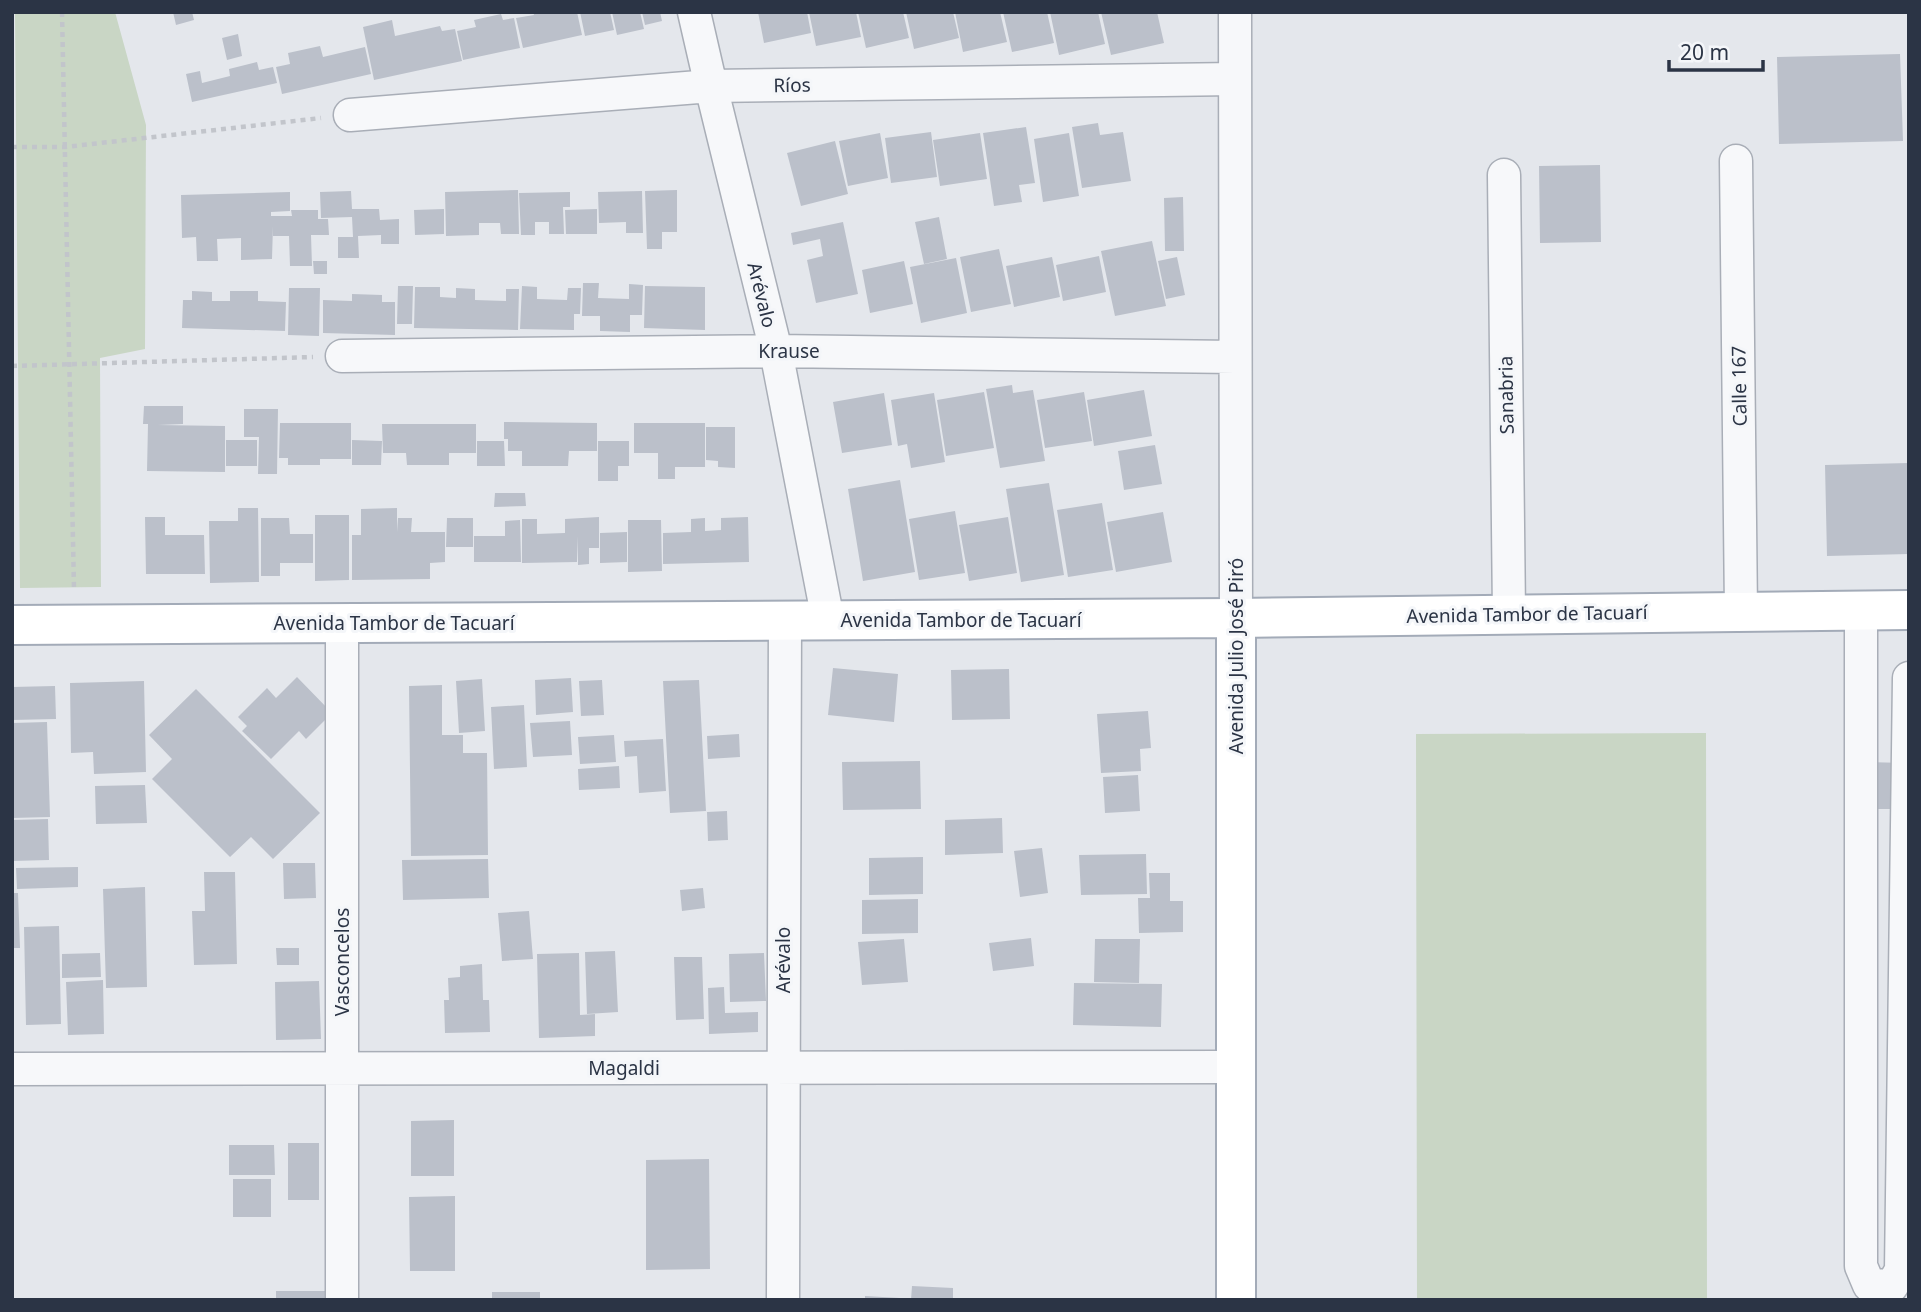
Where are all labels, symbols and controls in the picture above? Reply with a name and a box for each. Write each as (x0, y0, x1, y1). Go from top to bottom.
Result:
scale bar (1669, 28, 1764, 72)
text: 20 m (1680, 38, 1729, 66)
street label: Ríos (773, 72, 811, 98)
street label: Arévalo (741, 260, 783, 330)
street label: Krause (758, 338, 820, 364)
street label: Calle 167 (1725, 345, 1753, 427)
street label: Sanabria (1492, 355, 1520, 435)
street label: Avenida Julio José Piró (1223, 558, 1249, 754)
street label: Avenida Tambor de Tacuarí (1406, 599, 1649, 629)
street label: Avenida Tambor de Tacuarí (840, 607, 1083, 633)
street label: Avenida Tambor de Tacuarí (273, 610, 516, 636)
street label: Vasconcelos (329, 908, 355, 1016)
street label: Arévalo (770, 927, 796, 993)
street label: Magaldi (588, 1055, 660, 1081)

